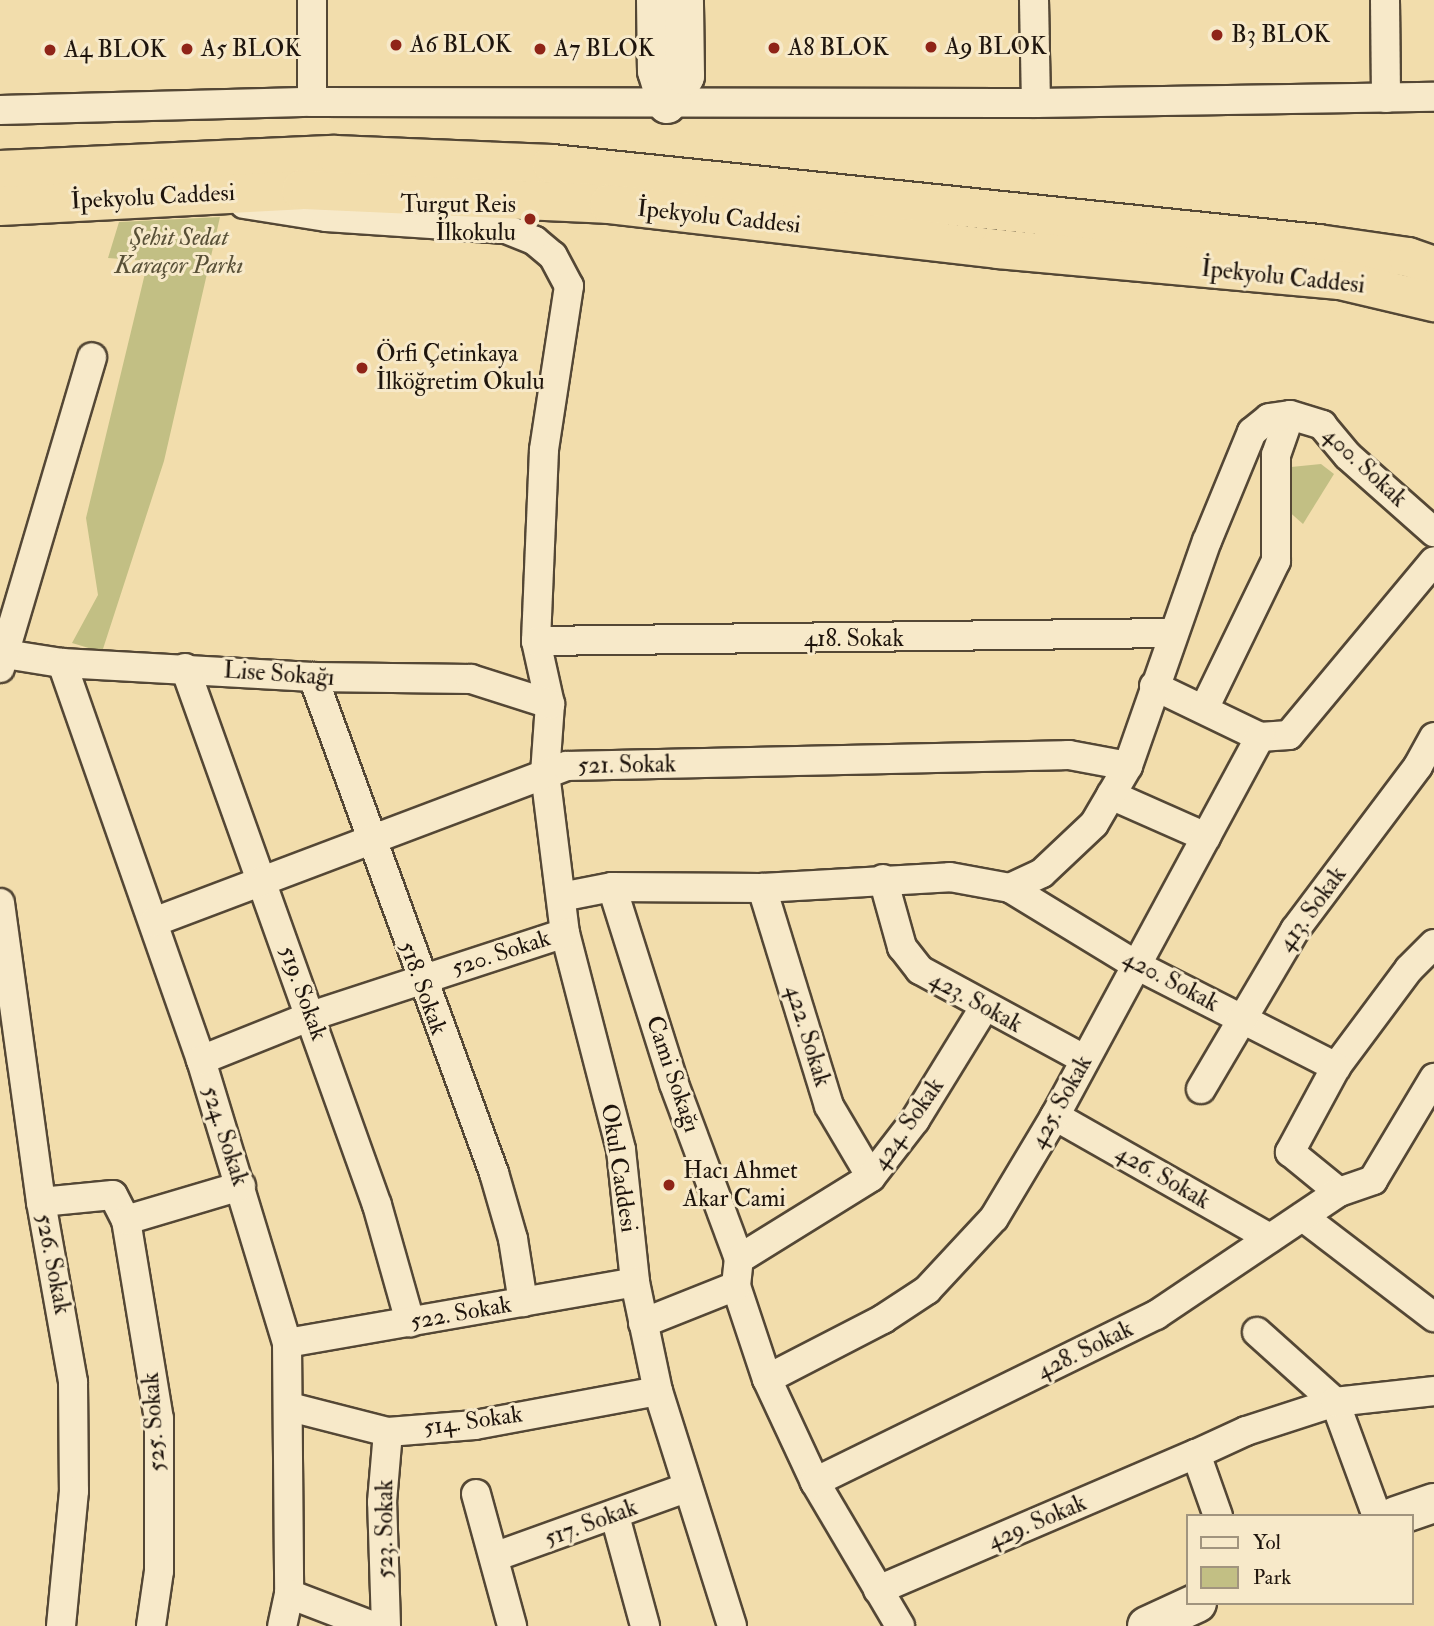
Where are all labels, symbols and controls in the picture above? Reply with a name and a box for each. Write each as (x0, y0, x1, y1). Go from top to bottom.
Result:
place label: B3 BLOK (1231, 21, 1330, 49)
marker: B3 BLOK (1209, 27, 1225, 43)
place label: A6 BLOK (410, 31, 512, 59)
place label: A9 BLOK (945, 33, 1047, 61)
place label: A8 BLOK (788, 34, 889, 62)
place label: A5 BLOK (201, 35, 301, 63)
place label: A7 BLOK (554, 35, 654, 63)
place label: A4 BLOK (64, 36, 166, 64)
marker: A6 BLOK (388, 37, 404, 53)
marker: A9 BLOK (923, 39, 939, 55)
marker: A8 BLOK (766, 40, 782, 56)
marker: A5 BLOK (179, 41, 195, 57)
marker: A7 BLOK (532, 41, 548, 57)
marker: A4 BLOK (42, 42, 58, 58)
street label: İpekyolu Caddesi (70, 178, 236, 216)
place label: Turgut Reis İlkokulu (401, 191, 516, 247)
street label: İpekyolu Caddesi (636, 194, 802, 240)
marker: Turgut Reis İlkokulu (522, 211, 538, 227)
park label: Şehit Sedat Karaçor Parkı (115, 224, 243, 280)
street label: İpekyolu Caddesi (1200, 254, 1366, 300)
place label: Örfi Çetinkaya İlköğretim Okulu (376, 340, 545, 396)
marker: Örfi Çetinkaya İlköğretim Okulu (354, 360, 370, 376)
street label: 400. Sokak (1317, 421, 1413, 513)
street label: 418. Sokak (804, 625, 904, 653)
street label: Lise Sokağı (223, 656, 335, 692)
street label: 521. Sokak (578, 750, 676, 780)
street label: 413. Sokak (1272, 861, 1352, 957)
street label: 520. Sokak (448, 924, 554, 982)
street label: 518. Sokak (393, 937, 453, 1039)
street label: 519. Sokak (273, 942, 333, 1044)
street label: 420. Sokak (1118, 944, 1224, 1018)
street label: 423. Sokak (925, 965, 1027, 1039)
street label: 422. Sokak (779, 982, 837, 1090)
street label: Cami Sokağı (640, 1012, 706, 1136)
street label: 425. Sokak (1024, 1050, 1098, 1154)
street label: 424. Sokak (866, 1072, 950, 1176)
street label: 524. Sokak (195, 1082, 255, 1190)
street label: Okul Caddesi (595, 1102, 643, 1234)
street label: 426. Sokak (1111, 1138, 1215, 1216)
place label: Hacı Ahmet Akar Cami (683, 1157, 798, 1213)
marker: Hacı Ahmet Akar Cami (661, 1177, 677, 1193)
street label: 526. Sokak (29, 1211, 77, 1317)
street label: 522. Sokak (408, 1290, 514, 1336)
street label: 428. Sokak (1032, 1314, 1138, 1386)
street label: 525. Sokak (136, 1371, 172, 1473)
street label: 514. Sokak (422, 1400, 524, 1442)
street label: 523. Sokak (371, 1480, 399, 1578)
street label: 429. Sokak (983, 1488, 1091, 1556)
street label: 517. Sokak (541, 1493, 641, 1553)
legend (1186, 1514, 1413, 1605)
text: Yol (1253, 1529, 1281, 1556)
text: Park (1253, 1564, 1291, 1591)

